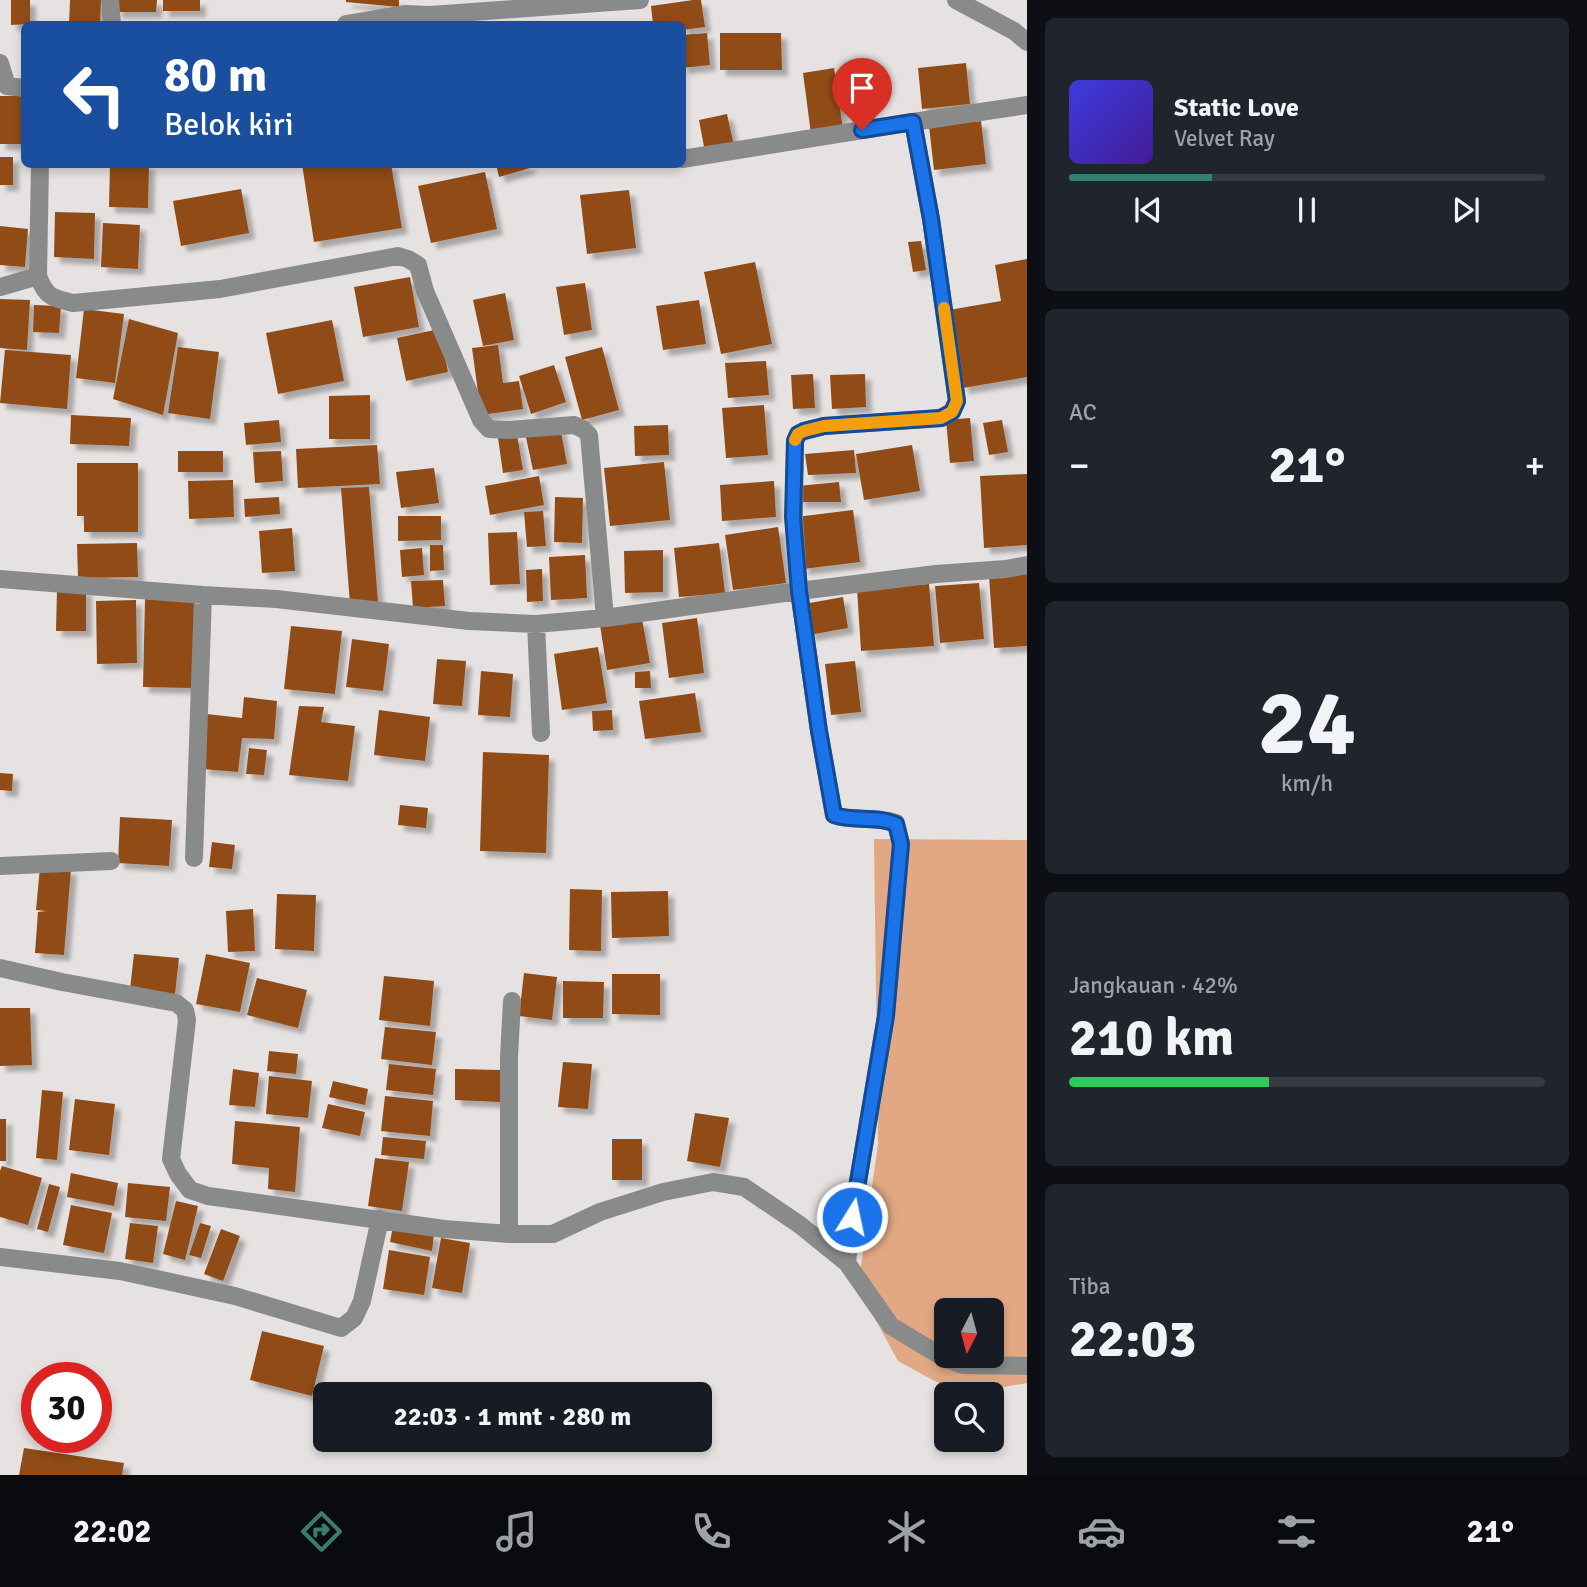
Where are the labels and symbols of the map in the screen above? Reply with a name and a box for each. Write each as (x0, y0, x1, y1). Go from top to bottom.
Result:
pin (832, 58, 892, 130)
position arrow (815, 1180, 889, 1254)
north arrow (934, 1298, 1004, 1368)
speed limit sign: 30 (21, 1362, 112, 1453)

